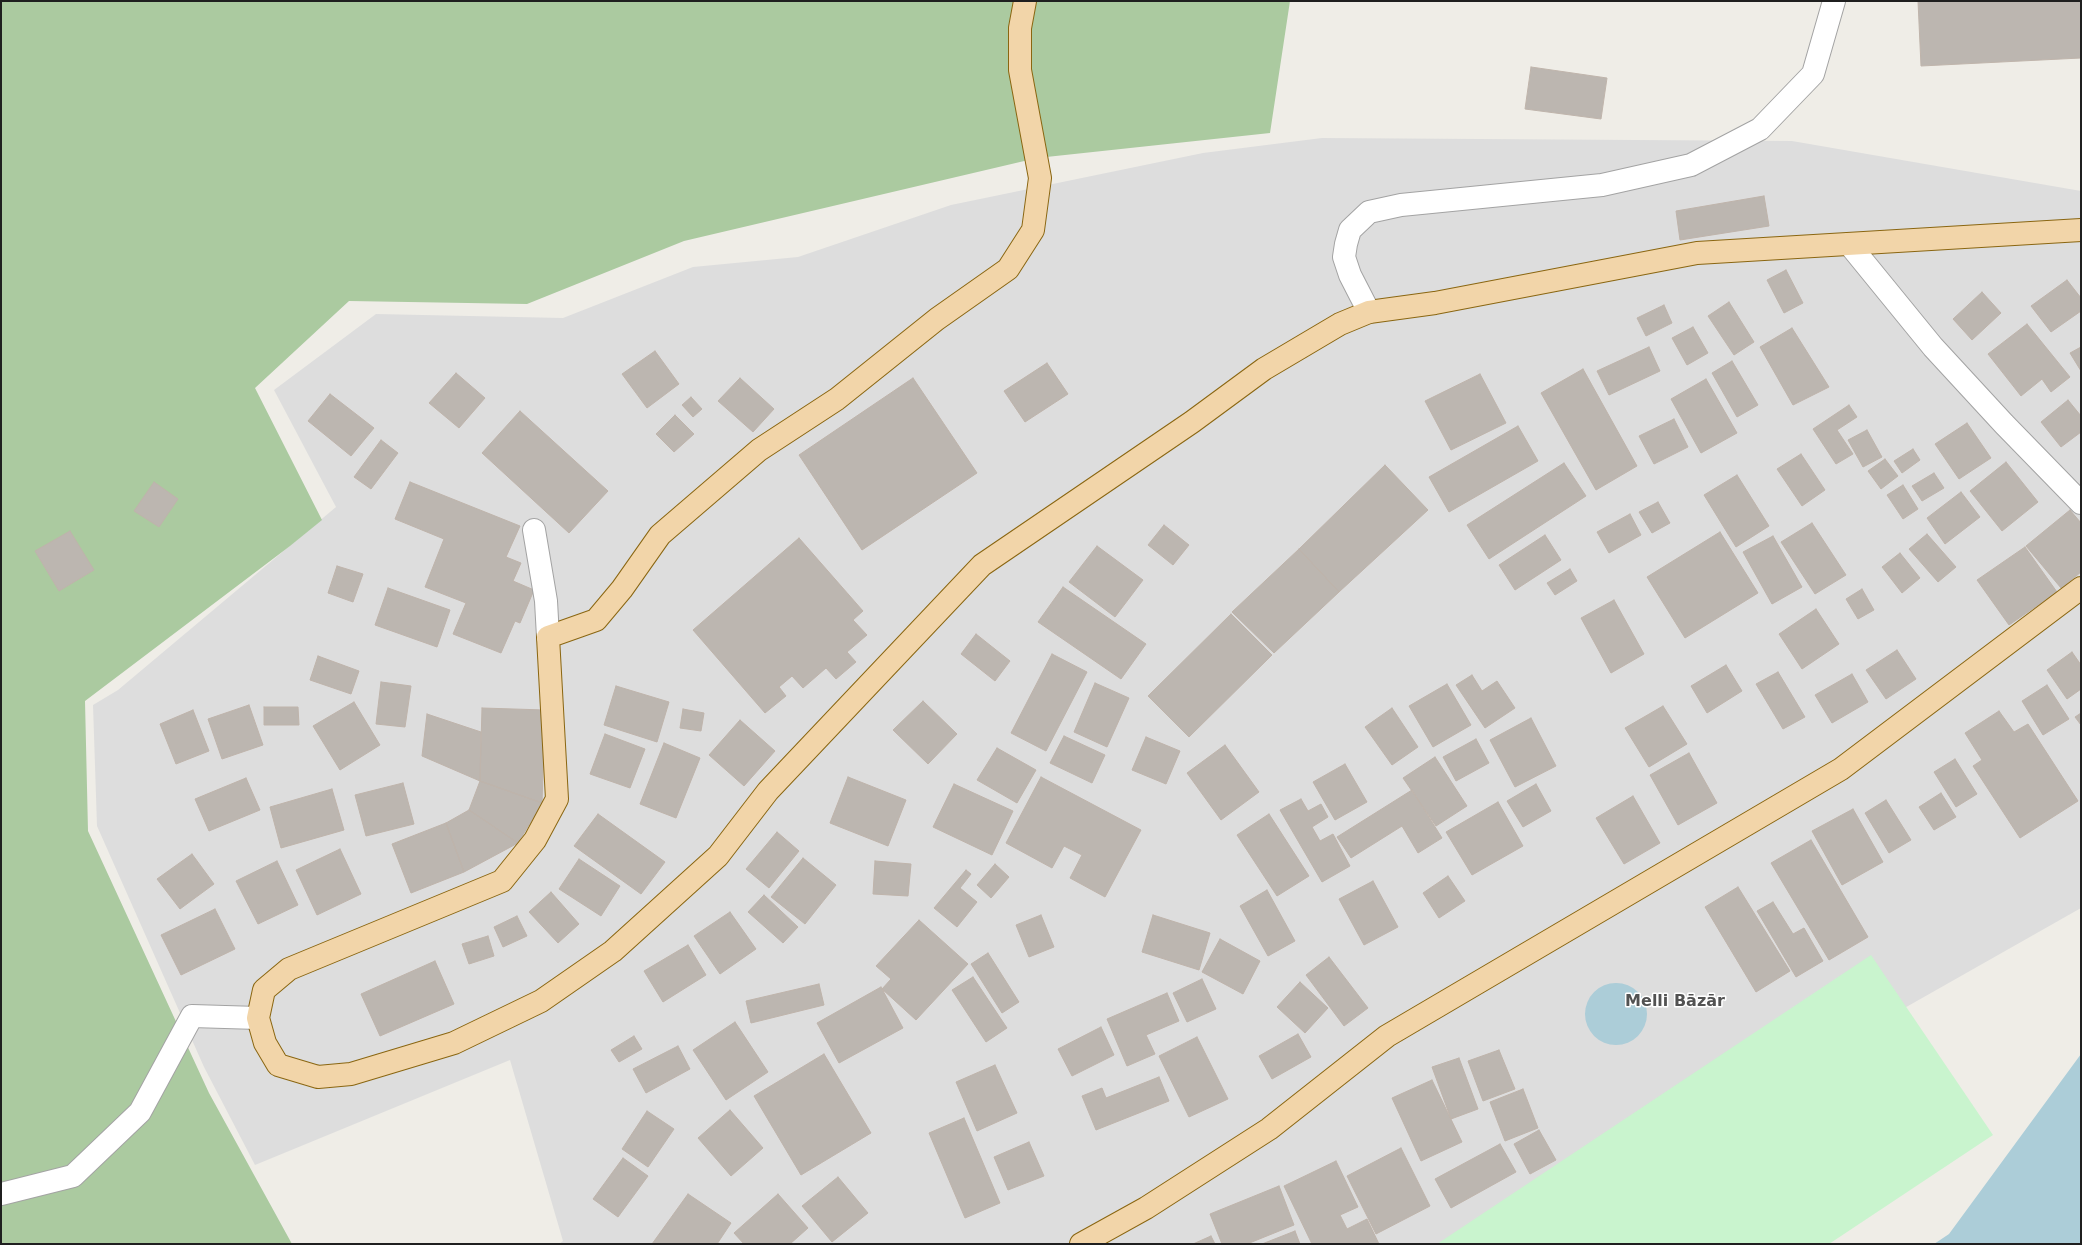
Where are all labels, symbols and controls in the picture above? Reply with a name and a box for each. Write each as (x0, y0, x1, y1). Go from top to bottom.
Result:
district label: Melli Bāzār (1625, 992, 1725, 1012)

